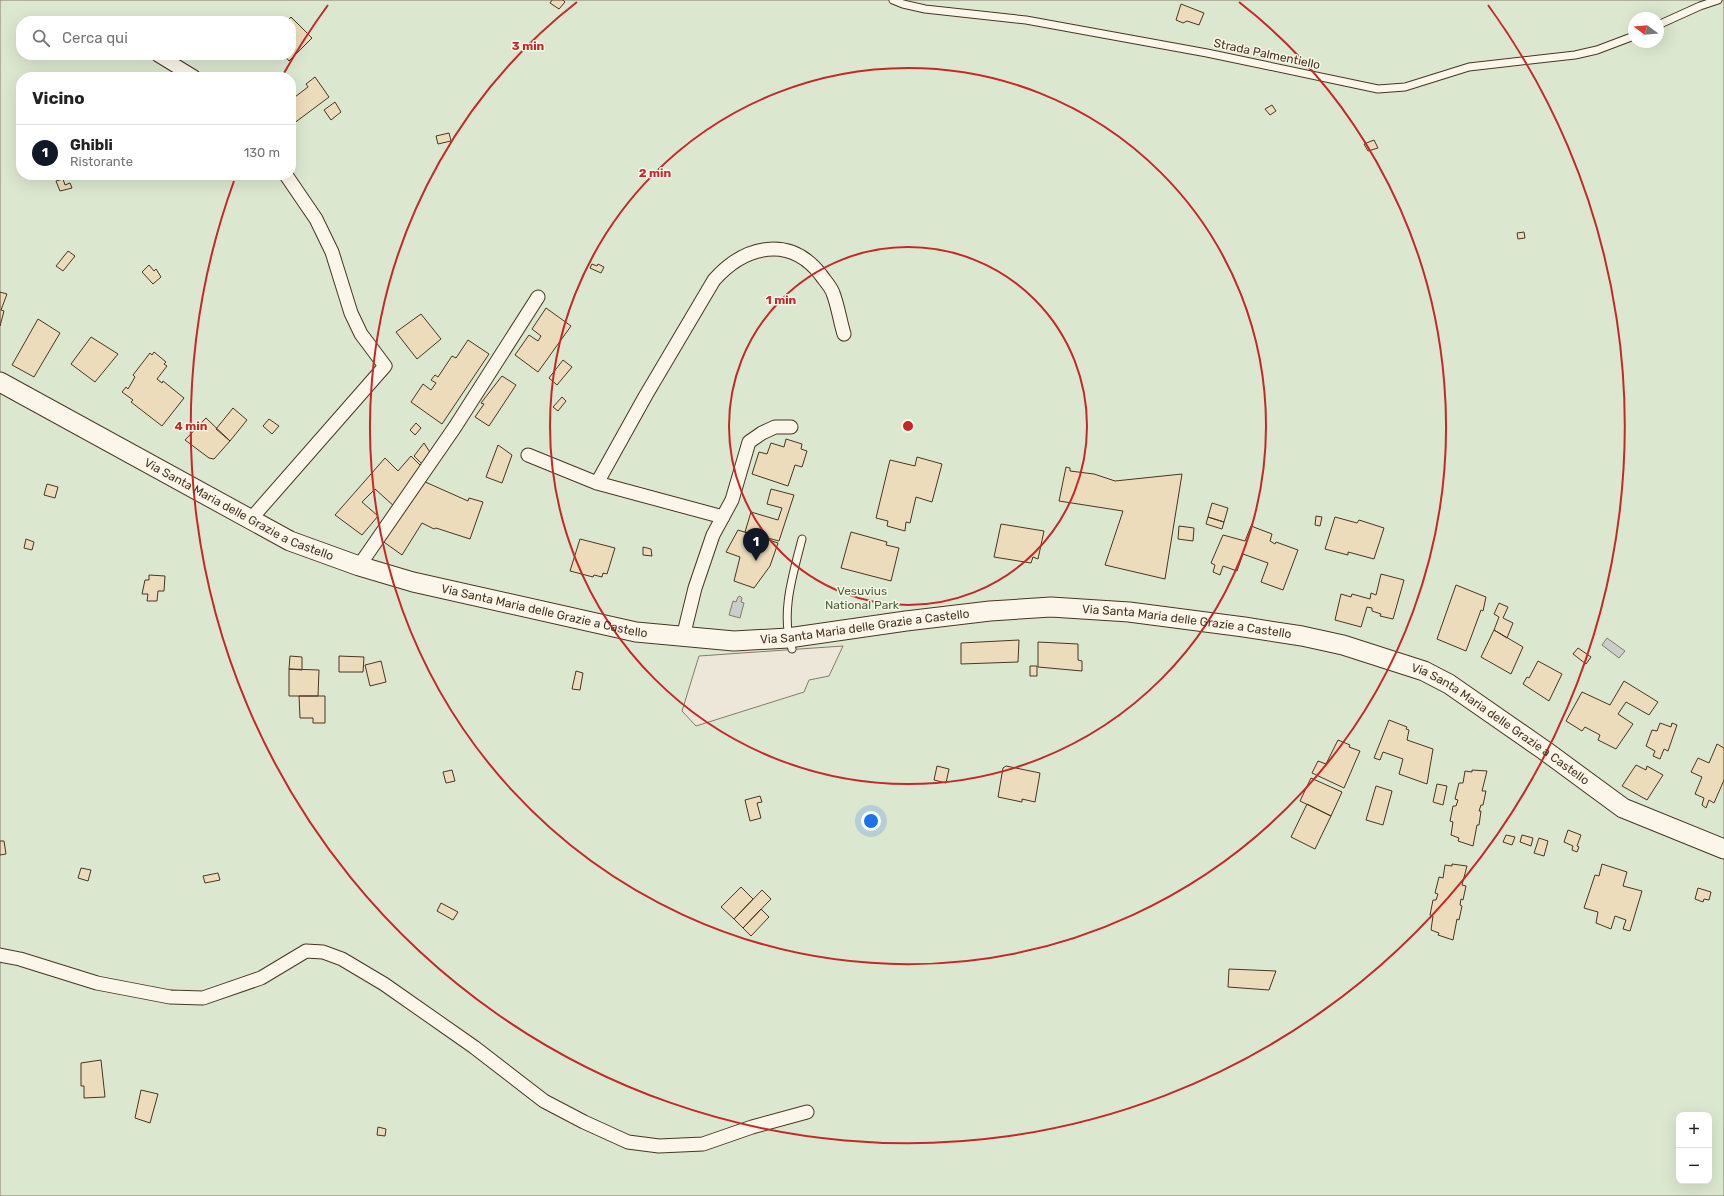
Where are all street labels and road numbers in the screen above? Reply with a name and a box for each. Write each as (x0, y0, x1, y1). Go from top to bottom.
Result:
street label: Strada Palmentiello (1212, 36, 1322, 72)
street label: Via Santa Maria delle Grazie a Castello (142, 455, 336, 563)
street label: Via Santa Maria delle Grazie a Castello (440, 582, 648, 640)
street label: Via Santa Maria delle Grazie a Castello (1082, 602, 1293, 641)
street label: Via Santa Maria delle Grazie a Castello (760, 606, 970, 647)
street label: Via Santa Maria delle Grazie a Castello (1410, 660, 1592, 788)

